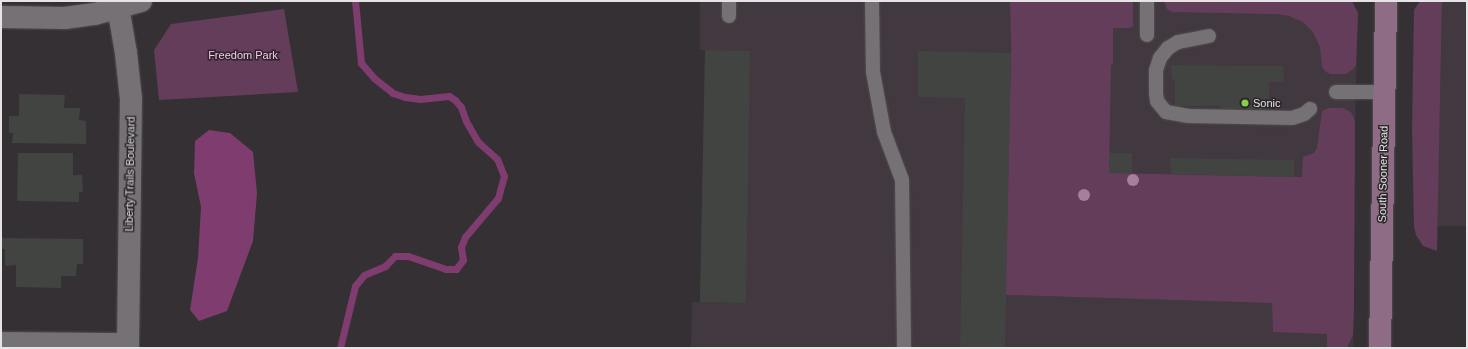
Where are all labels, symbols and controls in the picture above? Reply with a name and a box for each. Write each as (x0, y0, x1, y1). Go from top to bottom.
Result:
park label: Freedom Park (208, 48, 278, 62)
place label: Sonic (1253, 96, 1281, 110)
marker: Sonic (1240, 98, 1250, 108)
street label: Liberty Trails Boulevard (122, 116, 138, 232)
street label: South Sooner Road (1376, 126, 1390, 222)

